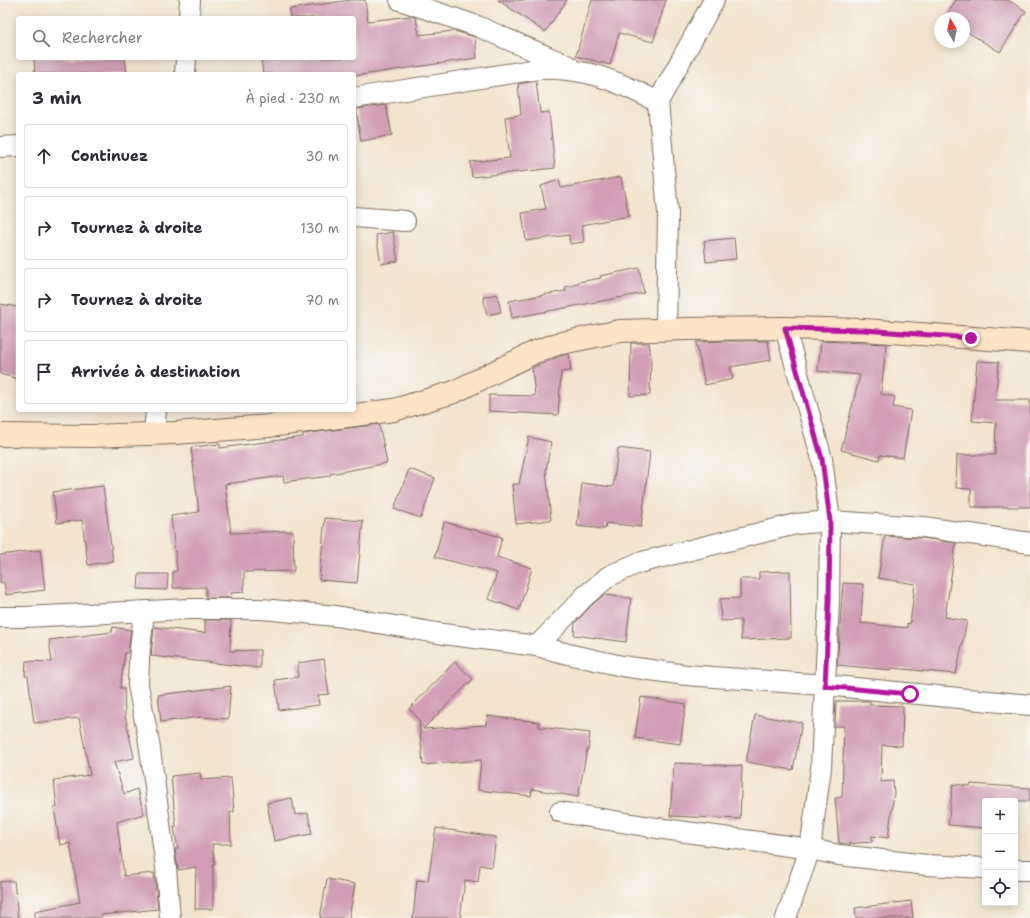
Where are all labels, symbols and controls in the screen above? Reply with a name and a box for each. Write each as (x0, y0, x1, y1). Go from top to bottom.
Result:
north arrow (934, 12, 970, 48)
search box (16, 16, 356, 60)
icon: search (30, 27, 52, 49)
text: Rechercher (62, 28, 143, 48)
text: 3 min (32, 87, 82, 109)
text: À pied · 230 m (245, 90, 340, 107)
icon: ahead (33, 145, 55, 167)
text: Continuez (71, 146, 148, 166)
text: 30 m (305, 148, 339, 165)
icon: right (33, 217, 55, 239)
text: Tournez à droite (71, 218, 203, 238)
text: 130 m (301, 220, 339, 237)
icon: right (33, 289, 55, 311)
text: Tournez à droite (71, 290, 203, 310)
text: 70 m (305, 292, 339, 309)
route end (962, 329, 980, 347)
icon: arrive (33, 361, 55, 383)
text: Arrivée à destination (71, 362, 240, 382)
route start (901, 685, 919, 703)
map controls (982, 798, 1018, 906)
button: + (982, 798, 1018, 834)
button: − (982, 834, 1018, 870)
button: locate (982, 870, 1018, 906)

